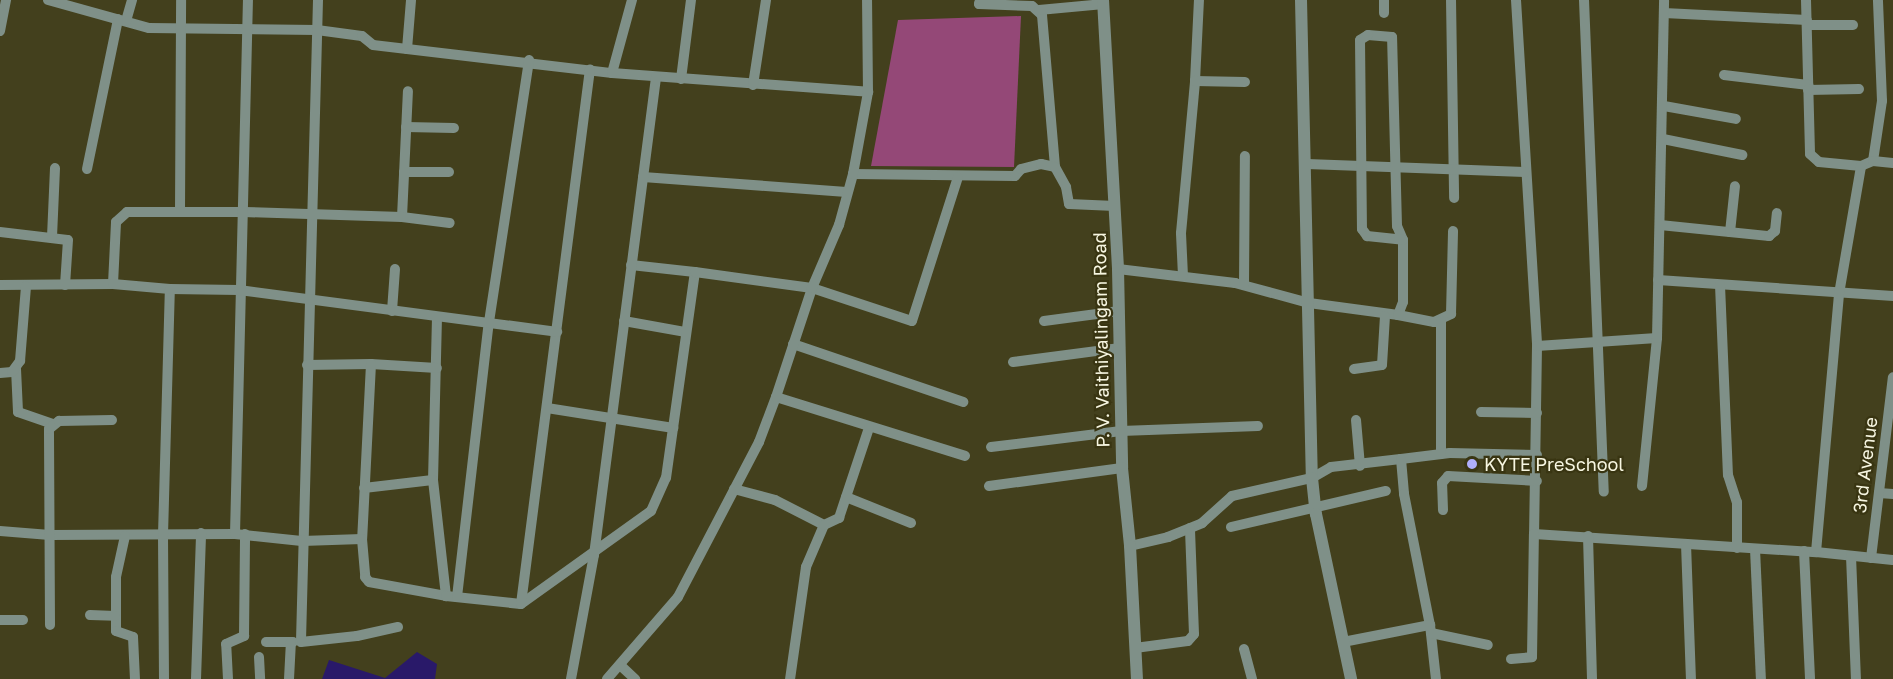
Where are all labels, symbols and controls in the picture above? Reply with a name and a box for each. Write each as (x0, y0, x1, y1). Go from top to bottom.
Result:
street label: P. V. Vaithiyalingam Road (1088, 232, 1114, 448)
street label: 3rd Avenue (1848, 416, 1882, 514)
place label: KYTE PreSchool (1484, 453, 1624, 475)
marker: KYTE PreSchool (1465, 457, 1479, 471)

